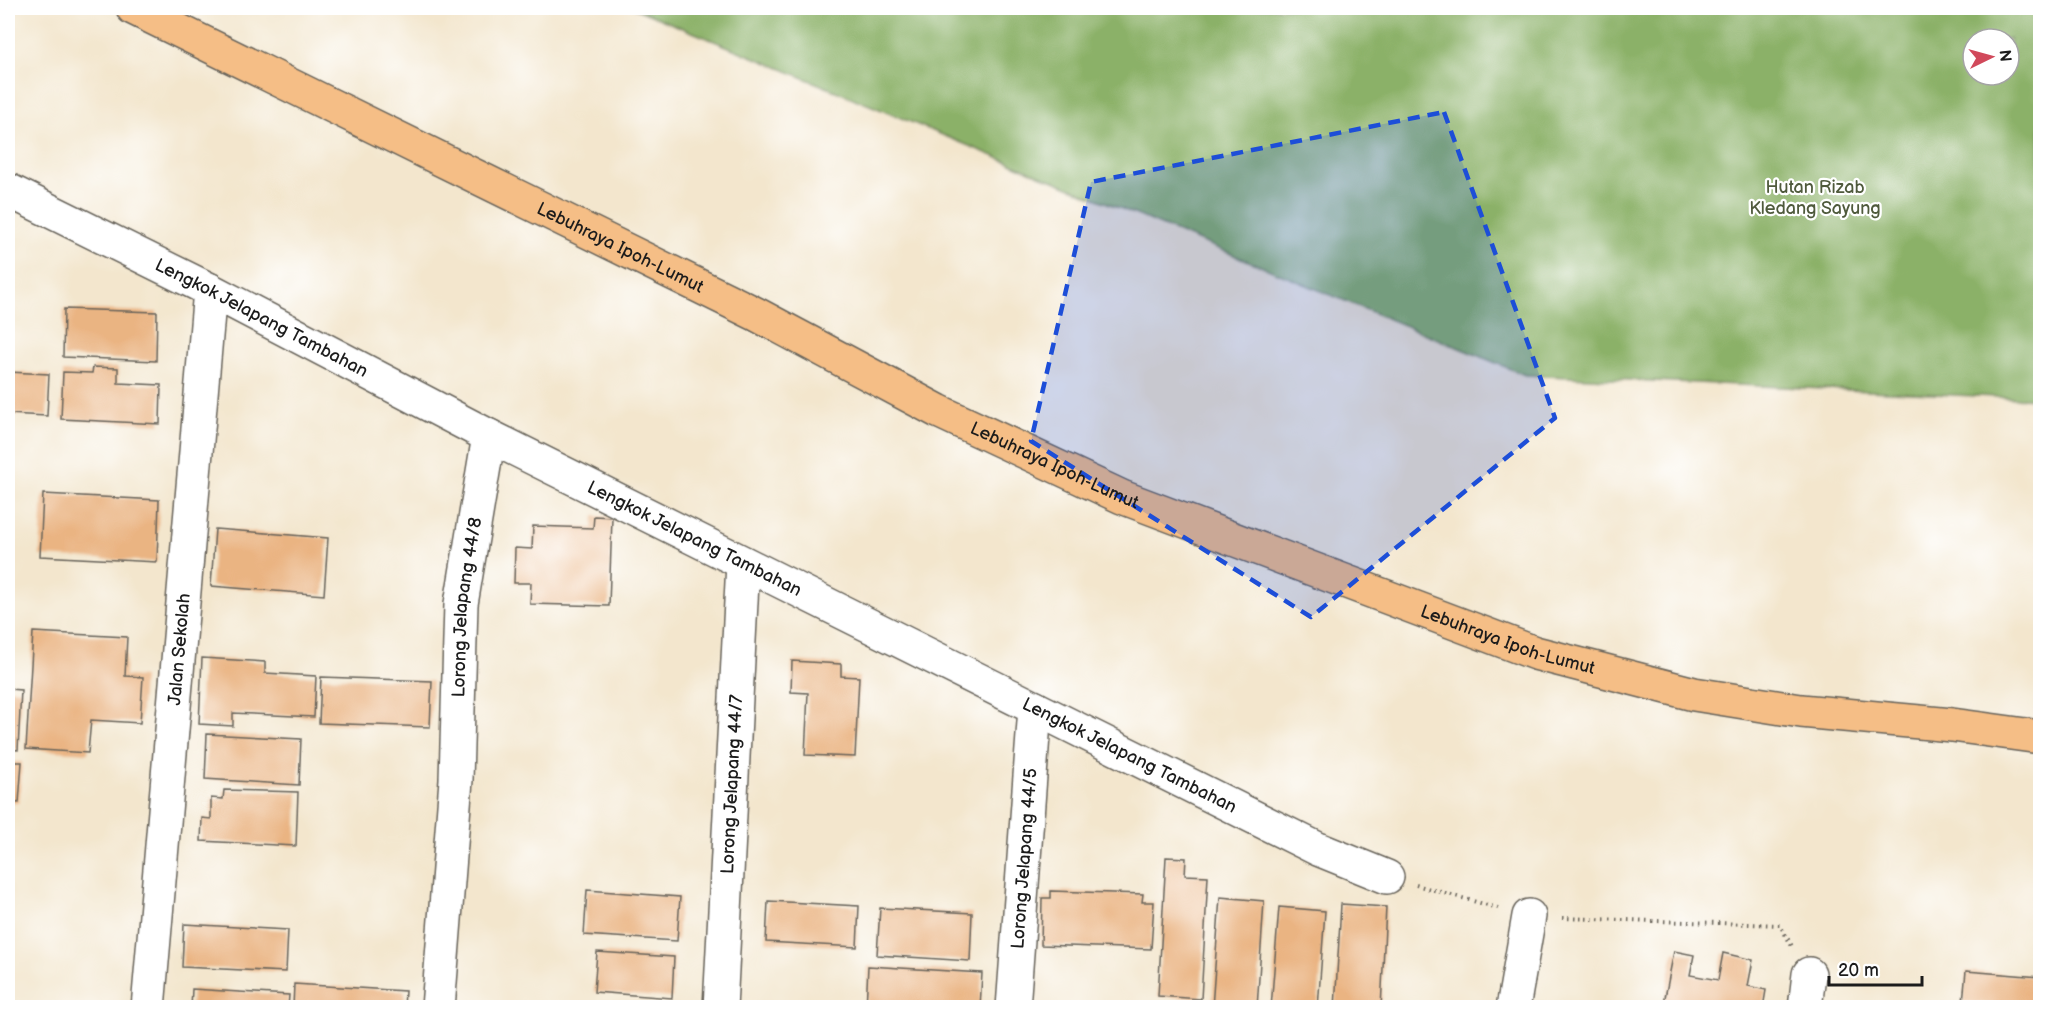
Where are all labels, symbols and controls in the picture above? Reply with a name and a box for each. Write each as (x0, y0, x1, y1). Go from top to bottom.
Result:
north arrow (1961, 27, 2021, 87)
text: N (1994, 49, 2014, 63)
park label: Hutan Rizab Kledang Sayung (1749, 177, 1881, 219)
street label: Lebuhraya Ipoh-Lumut (533, 198, 707, 298)
street label: Lengkok Jelapang Tambahan (152, 255, 371, 382)
street label: Lebuhraya Ipoh-Lumut (967, 418, 1142, 514)
street label: Lengkok Jelapang Tambahan (584, 477, 805, 601)
street label: Lorong Jelapang 44/8 (448, 516, 486, 698)
street label: Jalan Sekolah (164, 592, 195, 706)
street label: Lebuhraya Ipoh-Lumut (1417, 601, 1598, 679)
street label: Lengkok Jelapang Tambahan (1019, 693, 1240, 818)
street label: Lorong Jelapang 44/7 (717, 694, 747, 875)
street label: Lorong Jelapang 44/5 (1007, 767, 1042, 950)
scale bar (1829, 949, 1922, 987)
text: 20 m (1838, 960, 1879, 981)

